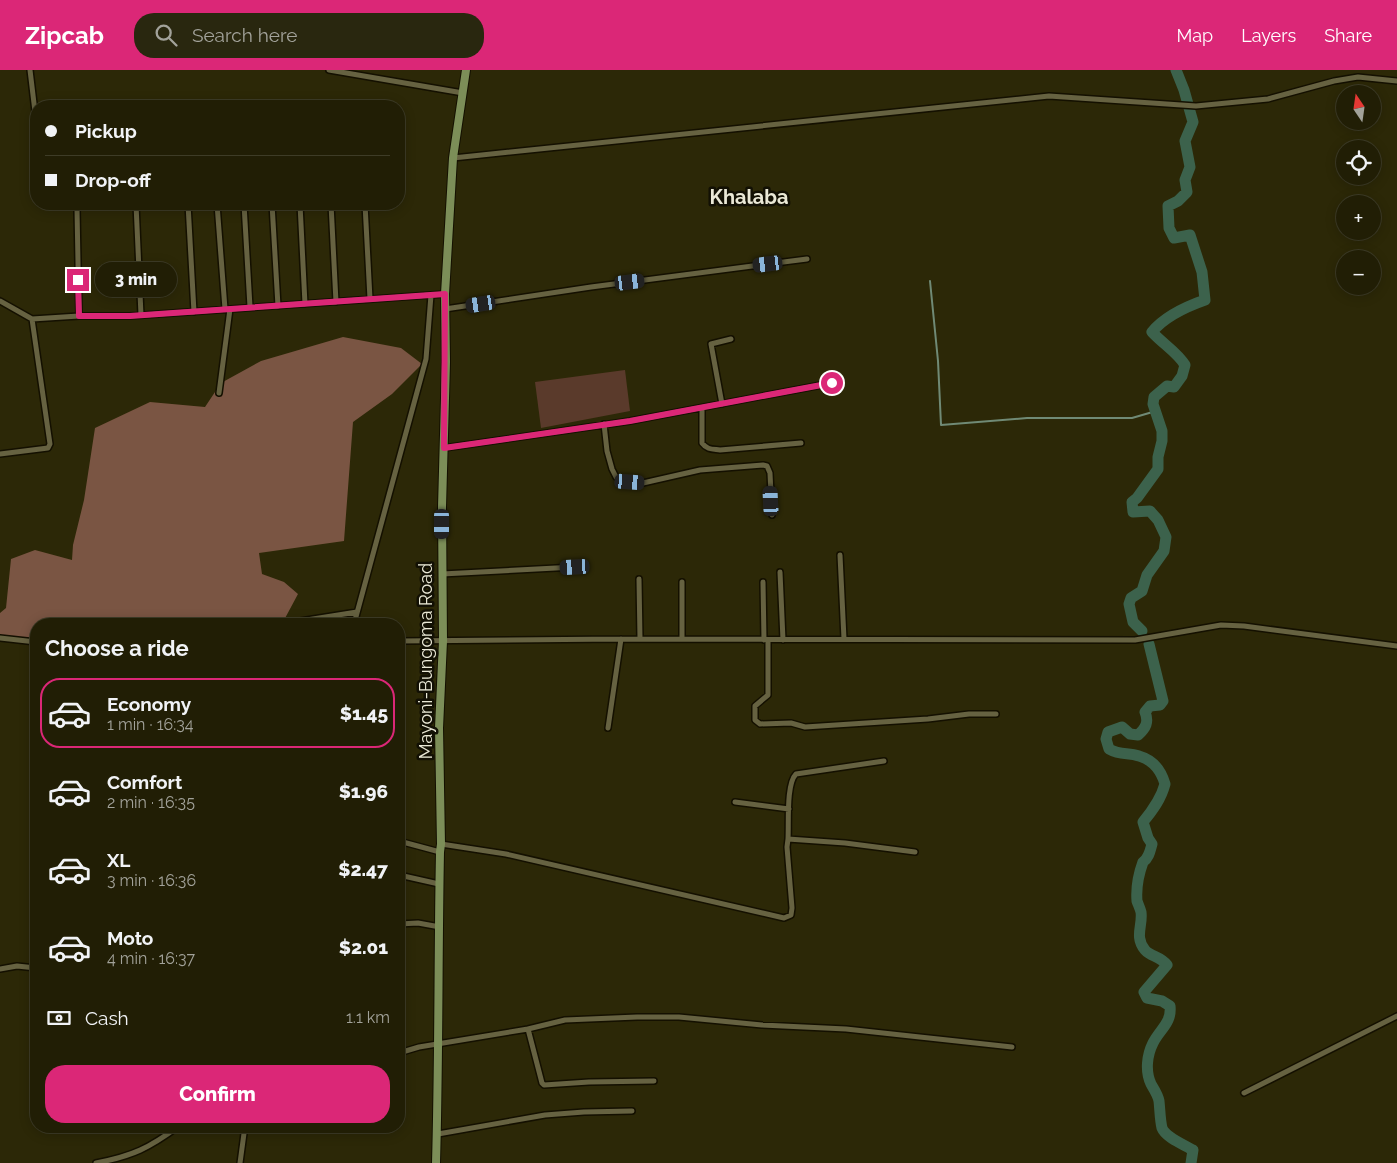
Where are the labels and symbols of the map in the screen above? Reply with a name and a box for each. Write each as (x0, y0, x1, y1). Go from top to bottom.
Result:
north arrow (1336, 85, 1381, 130)
district label: Khalaba (710, 185, 788, 209)
car (752, 255, 783, 273)
callout: 3 min (96, 262, 178, 298)
route end (67, 269, 89, 291)
car (614, 273, 645, 291)
car (465, 294, 496, 314)
route start (821, 372, 843, 394)
car (614, 473, 645, 491)
car (762, 486, 779, 516)
car (434, 509, 449, 539)
car (559, 559, 590, 575)
street label: Mayoni-Bungoma Road (415, 563, 436, 759)

